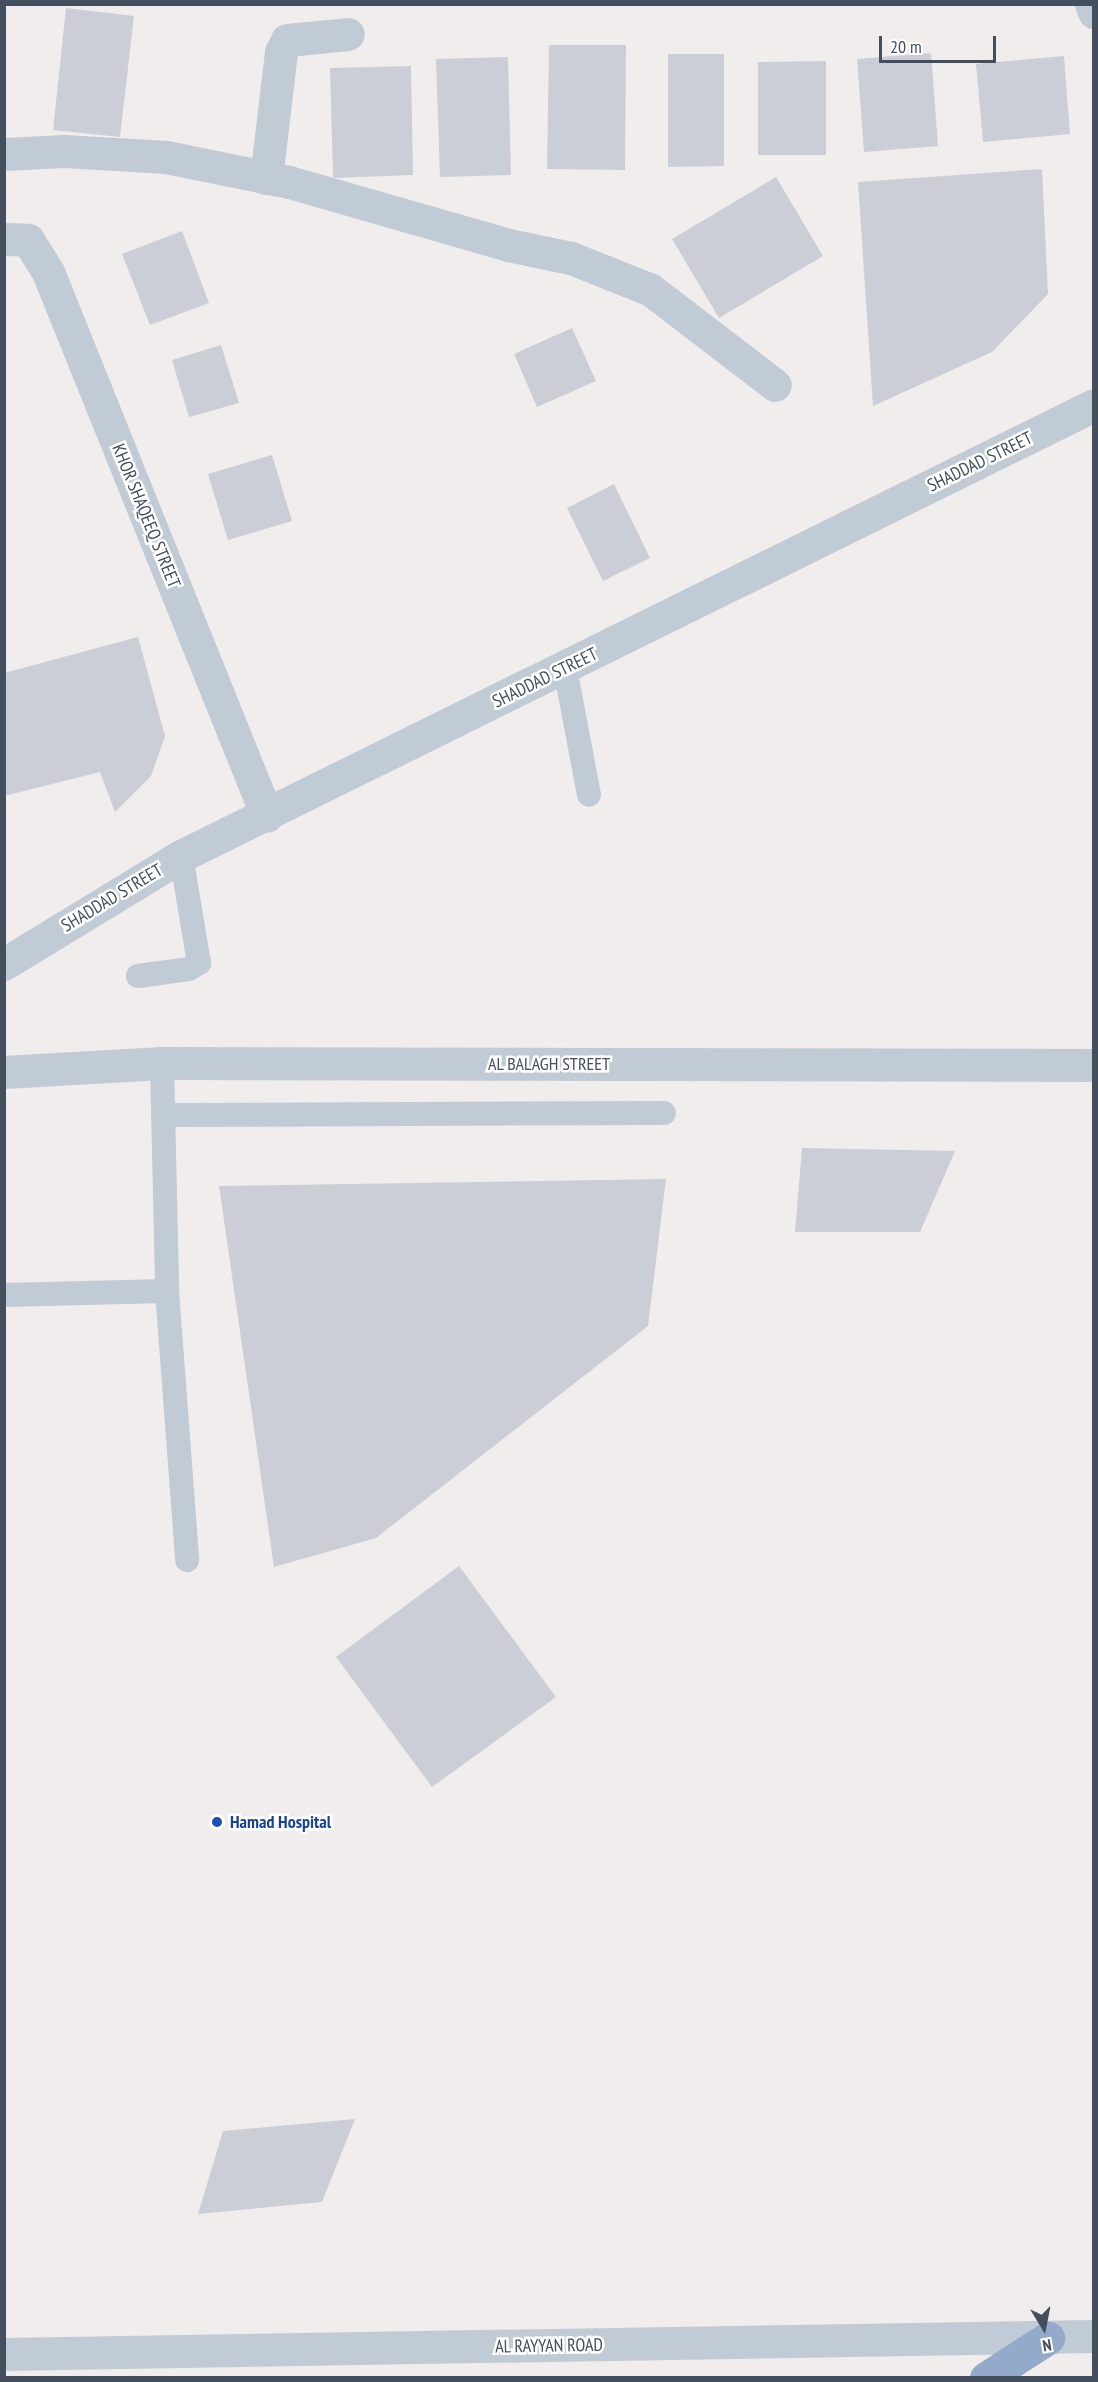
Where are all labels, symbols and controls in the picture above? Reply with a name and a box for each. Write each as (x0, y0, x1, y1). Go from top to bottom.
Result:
scale bar (882, 24, 999, 62)
text: 20 m (890, 35, 922, 58)
street label: SHADDAD STREET (924, 427, 1036, 497)
street label: KHOR SHAQEEQ STREET (107, 441, 185, 591)
street label: SHADDAD STREET (489, 643, 601, 713)
street label: SHADDAD STREET (58, 859, 166, 937)
street label: AL BALAGH STREET (488, 1053, 610, 1075)
place label: Hamad Hospital (230, 1811, 331, 1833)
marker: Hamad Hospital (208, 1813, 226, 1831)
north arrow (1014, 2298, 1074, 2358)
street label: AL RAYYAN ROAD (495, 2334, 603, 2358)
text: N (1041, 2335, 1053, 2356)

